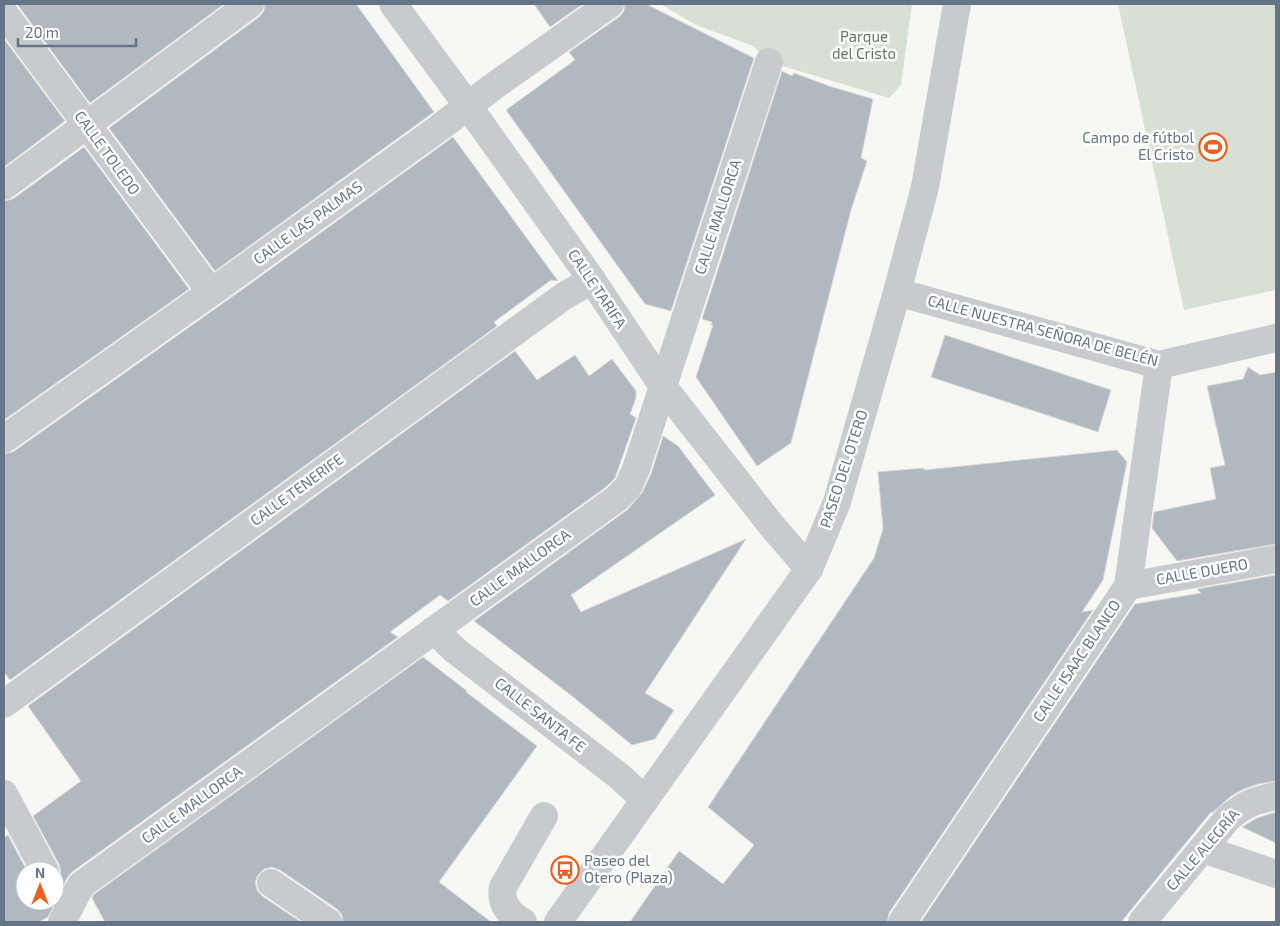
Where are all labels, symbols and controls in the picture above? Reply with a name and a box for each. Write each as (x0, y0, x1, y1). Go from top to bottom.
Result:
scale bar (18, 15, 135, 47)
text: 20 m (25, 23, 59, 41)
park label: Parque del Cristo (832, 27, 896, 62)
street label: CALLE TOLEDO (71, 107, 144, 198)
place label: Campo de fútbol El Cristo (1082, 128, 1195, 163)
sports icon: Campo de fútbol El Cristo (1198, 132, 1228, 162)
street label: CALLE MALLORCA (690, 156, 744, 276)
street label: CALLE LAS PALMAS (249, 177, 365, 268)
street label: CALLE TARIFA (565, 245, 631, 332)
street label: CALLE NUESTRA SEÑORA DE BELÉN (926, 291, 1160, 370)
street label: PASEO DEL OTERO (815, 407, 871, 530)
street label: CALLE TENERIFE (246, 449, 346, 529)
street label: CALLE MALLORCA (466, 524, 574, 610)
street label: CALLE DUERO (1155, 554, 1249, 588)
street label: CALLE ISAAC BLANCO (1029, 596, 1124, 725)
street label: CALLE SANTA FE (492, 673, 589, 755)
street label: CALLE MALLORCA (138, 761, 246, 847)
street label: CALLE ALEGRÍA (1162, 804, 1243, 894)
place label: Paseo del Otero (Plaza) (584, 851, 673, 886)
bus stop icon: Paseo del Otero (Plaza) (550, 855, 580, 885)
north arrow (15, 861, 65, 911)
text: N (35, 864, 45, 881)

